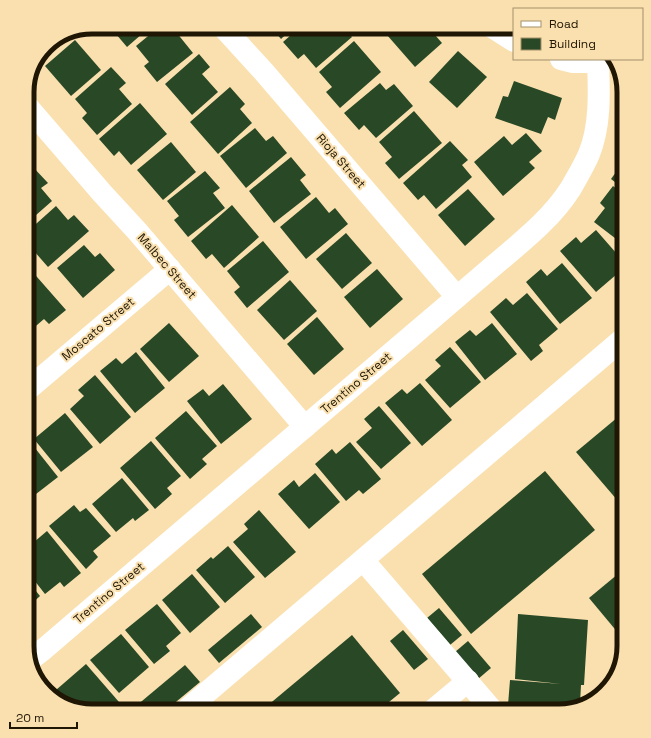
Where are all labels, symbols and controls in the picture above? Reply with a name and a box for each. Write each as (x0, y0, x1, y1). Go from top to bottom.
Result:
legend (513, 8, 643, 60)
text: Road (549, 16, 578, 32)
text: Building (549, 36, 596, 52)
street label: Rioja Street (313, 130, 369, 192)
street label: Malbec Street (134, 230, 200, 302)
street label: Moscato Street (58, 294, 138, 364)
street label: Trentino Street (317, 349, 395, 417)
street label: Trentino Street (70, 559, 148, 627)
scale bar (10, 704, 77, 730)
text: 20 m (16, 710, 44, 726)

